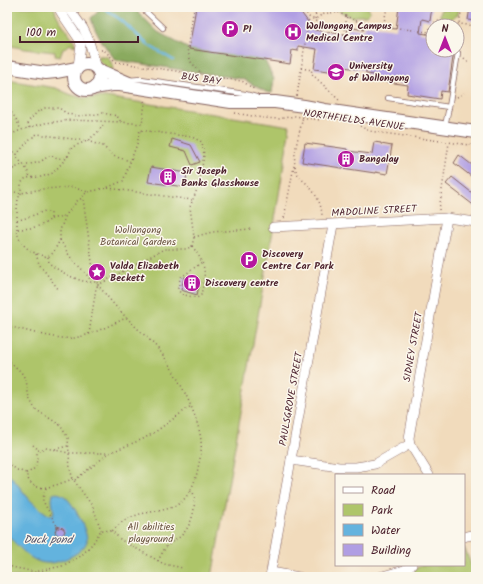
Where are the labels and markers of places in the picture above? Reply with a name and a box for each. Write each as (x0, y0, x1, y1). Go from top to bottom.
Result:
place label: Wollongong Campus Medical Centre (306, 18, 392, 46)
parking icon: P1 (220, 19, 240, 39)
place label: P1 (243, 21, 252, 37)
hospital icon: Wollongong Campus Medical Centre (283, 22, 303, 42)
place label: University of Wollongong (349, 58, 409, 86)
school or university icon: University of Wollongong (326, 62, 346, 82)
building icon: Bangalay (336, 149, 356, 169)
place label: Bangalay (359, 151, 400, 167)
place label: Sir Joseph Banks Glasshouse (181, 163, 259, 191)
building icon: Sir Joseph Banks Glasshouse (158, 167, 178, 187)
place label: Discovery Centre Car Park (262, 246, 334, 274)
parking icon: Discovery Centre Car Park (239, 250, 259, 270)
place label: Valda Elizabeth Beckett (110, 258, 179, 286)
place icon: Valda Elizabeth Beckett (87, 262, 107, 282)
building icon: Discovery centre (182, 273, 202, 293)
place label: Discovery centre (205, 275, 279, 291)

